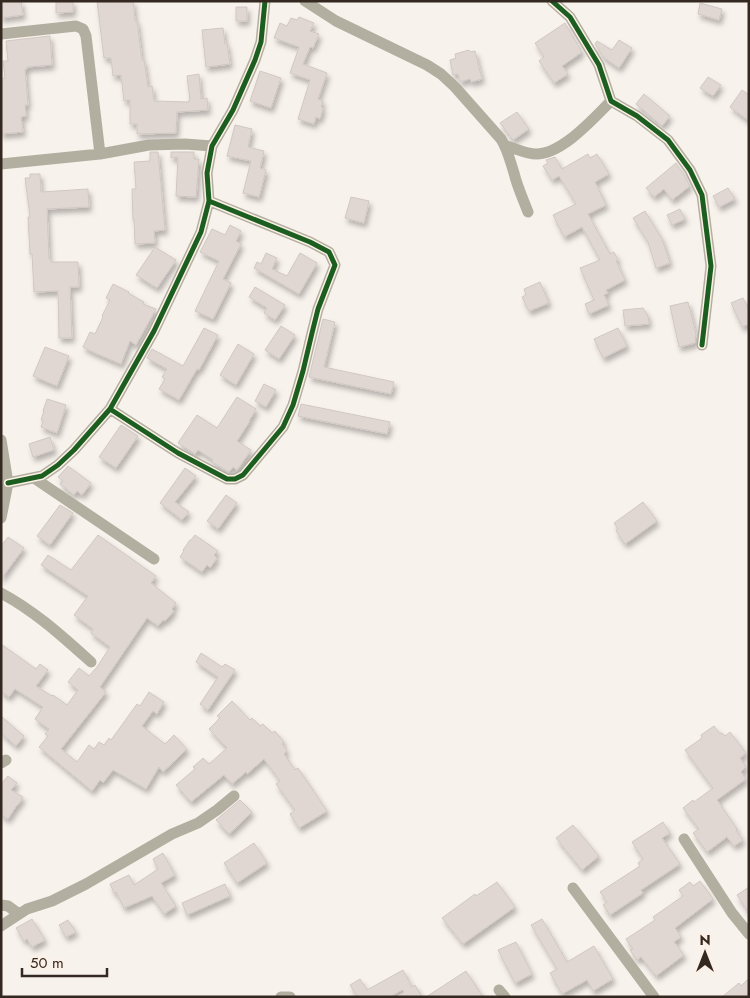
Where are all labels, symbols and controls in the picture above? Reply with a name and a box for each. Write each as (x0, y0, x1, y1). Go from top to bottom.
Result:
north arrow (680, 928, 730, 978)
text: N (699, 930, 711, 950)
scale bar (22, 946, 108, 978)
text: 50 m (30, 952, 64, 974)

